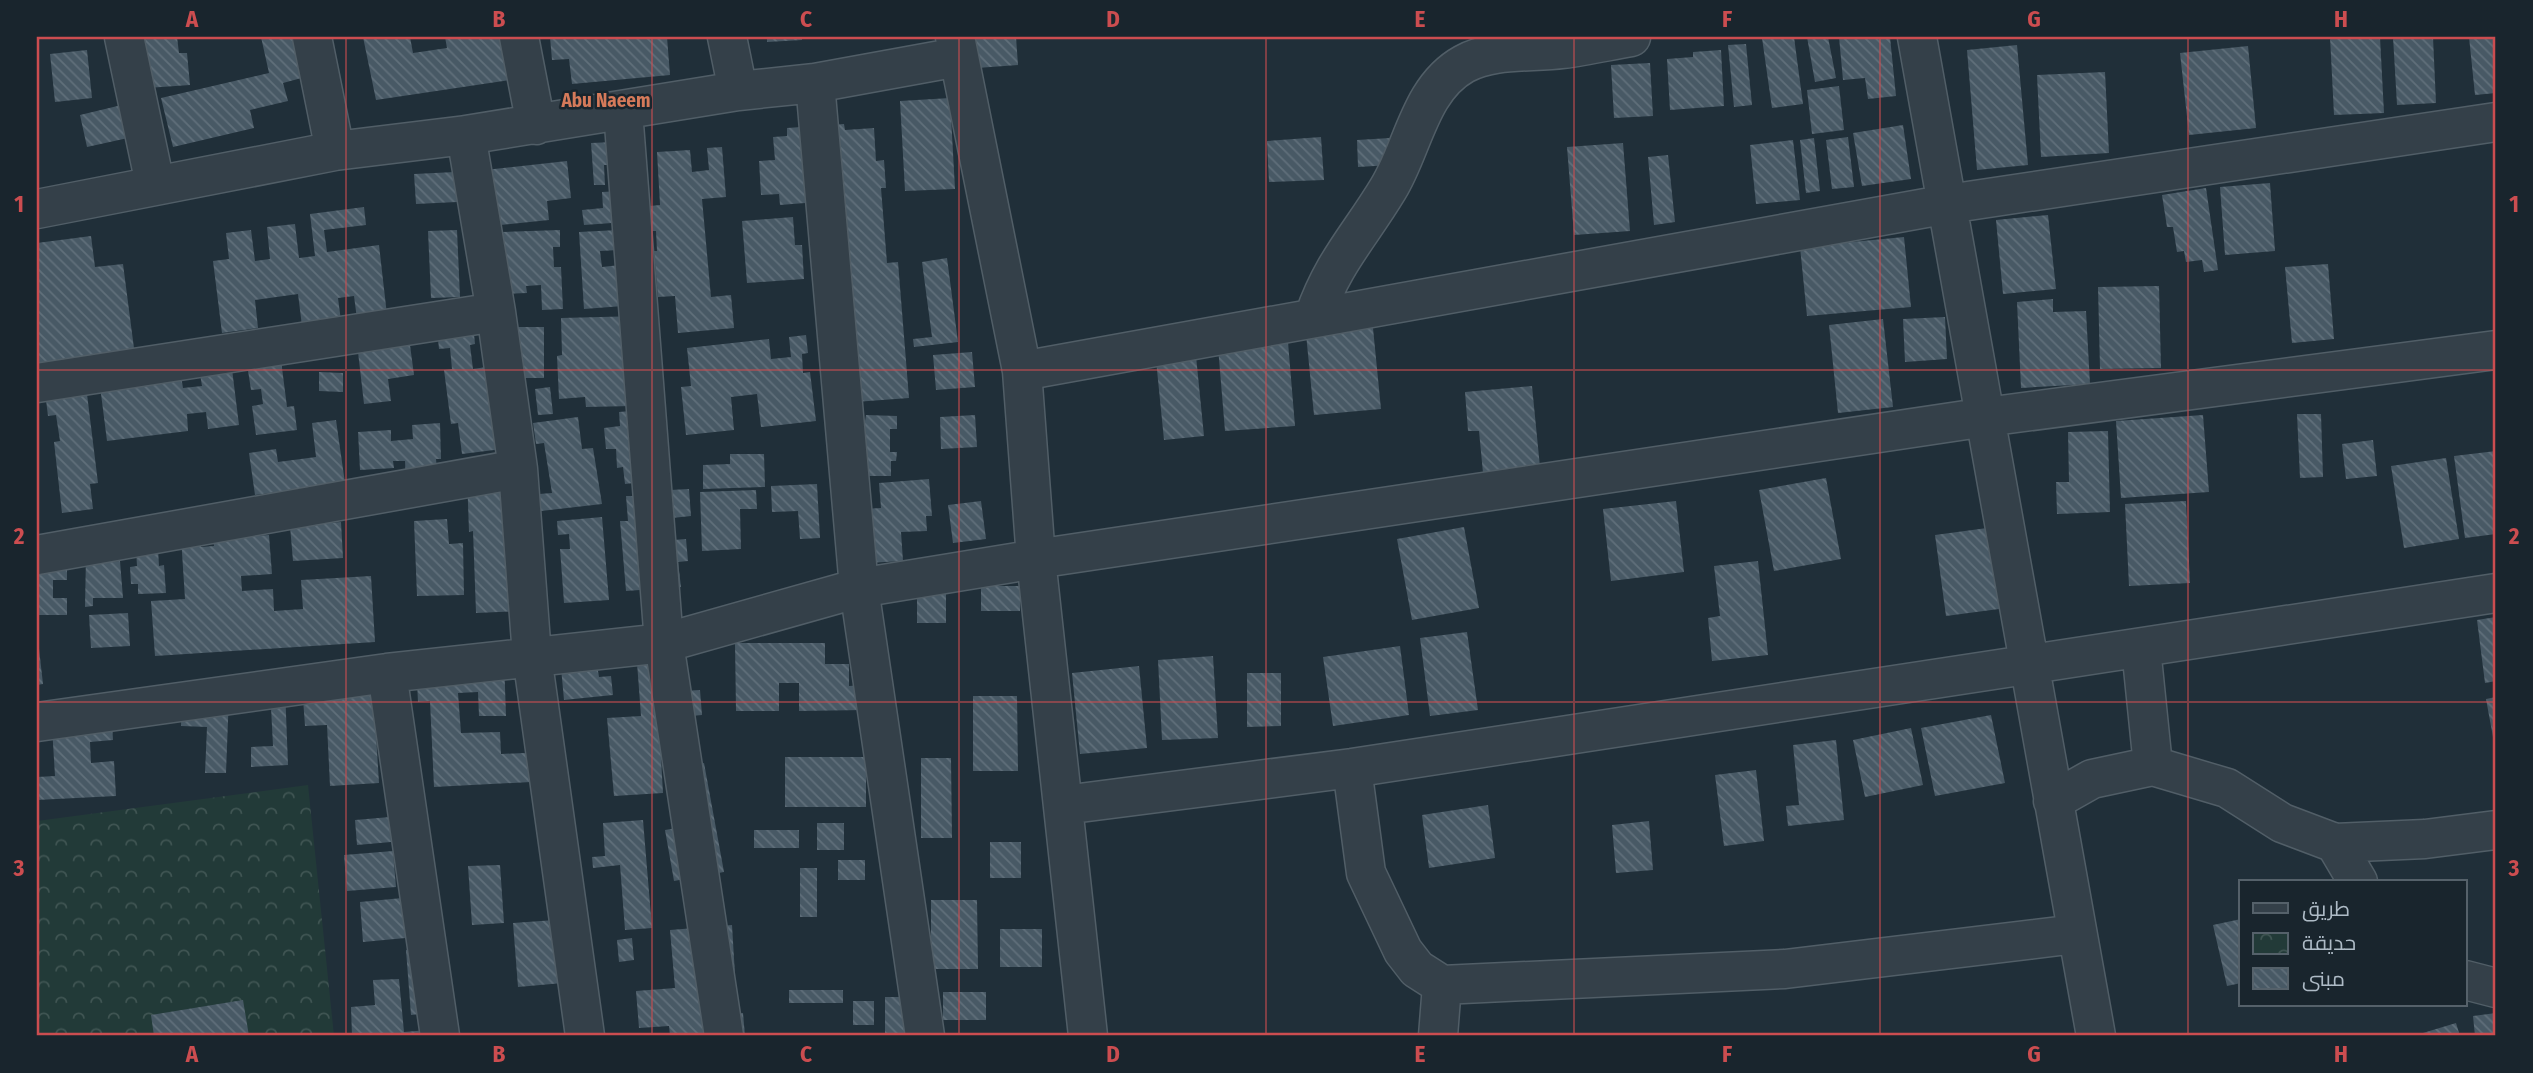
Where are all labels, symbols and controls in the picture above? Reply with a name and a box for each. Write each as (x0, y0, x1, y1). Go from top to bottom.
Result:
text: A (185, 5, 199, 33)
text: B (493, 5, 506, 33)
text: C (800, 5, 812, 33)
text: D (1106, 5, 1120, 33)
text: E (1415, 5, 1426, 33)
text: F (1722, 5, 1732, 33)
text: G (2027, 5, 2041, 33)
text: H (2334, 5, 2348, 33)
district label: Abu Naeem (560, 89, 651, 112)
text: 1 (14, 190, 24, 218)
text: 1 (2509, 190, 2519, 218)
text: 2 (13, 522, 25, 550)
text: 2 (2508, 522, 2520, 550)
text: 3 (13, 854, 25, 882)
text: 3 (2508, 854, 2520, 882)
legend (2239, 880, 2466, 1006)
text: طريق (2302, 896, 2350, 922)
text: حديقة (2302, 930, 2356, 956)
text: مبنى (2302, 966, 2345, 992)
text: A (185, 1040, 199, 1068)
text: B (493, 1040, 506, 1068)
text: C (800, 1040, 812, 1068)
text: D (1106, 1040, 1120, 1068)
text: E (1415, 1040, 1426, 1068)
text: F (1722, 1040, 1732, 1068)
text: G (2027, 1040, 2041, 1068)
text: H (2334, 1040, 2348, 1068)

